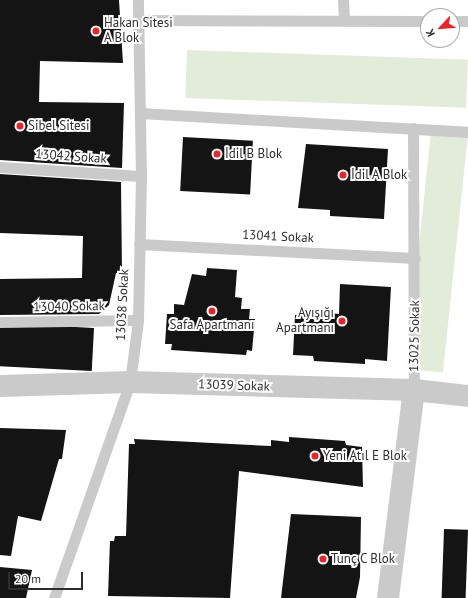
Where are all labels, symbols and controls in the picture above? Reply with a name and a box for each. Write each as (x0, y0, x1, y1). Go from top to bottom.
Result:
north arrow (420, 8, 460, 48)
place label: Hakan Sitesi A Blok (104, 16, 173, 47)
marker: Hakan Sitesi A Blok (91, 26, 101, 36)
text: K (422, 27, 438, 39)
place label: Sibel Sitesi (28, 118, 89, 134)
marker: Sibel Sitesi (15, 121, 25, 131)
place label: İdil B Blok (225, 146, 282, 162)
street label: 13042 Sokak (35, 147, 107, 167)
marker: İdil B Blok (212, 149, 222, 159)
place label: İdil A Blok (351, 167, 408, 183)
marker: İdil A Blok (338, 170, 348, 180)
street label: 13041 Sokak (242, 227, 314, 247)
street label: 13038 Sokak (113, 269, 133, 341)
street label: 13040 Sokak (33, 299, 105, 315)
street label: 13025 Sokak (407, 300, 423, 372)
marker: Safa Apartmanı (207, 306, 217, 316)
place label: Ayışığı Apartmanı (276, 306, 334, 337)
marker: Ayışığı Apartmanı (337, 316, 347, 326)
place label: Safa Apartmanı (169, 317, 255, 333)
street label: 13039 Sokak (198, 377, 270, 395)
place label: Yeni Atıl E Blok (323, 448, 407, 464)
marker: Yeni Atıl E Blok (310, 451, 320, 461)
place label: Tunç C Blok (331, 551, 396, 567)
marker: Tunç C Blok (318, 554, 328, 564)
scale bar (10, 564, 85, 590)
text: 20 m (15, 571, 41, 586)

